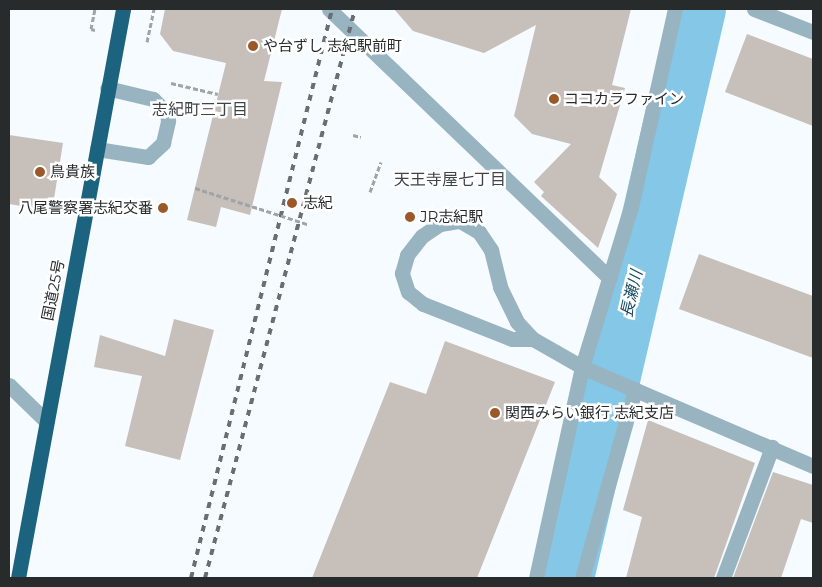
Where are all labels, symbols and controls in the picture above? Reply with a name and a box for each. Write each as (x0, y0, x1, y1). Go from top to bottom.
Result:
place label: や台ずし 志紀駅前町 (263, 37, 402, 55)
marker: や台ずし 志紀駅前町 (247, 40, 259, 52)
place label: ココカラファイン (564, 90, 684, 108)
marker: ココカラファイン (548, 93, 560, 105)
district label: 志紀町三丁目 (152, 100, 248, 120)
place label: 鳥貴族 (50, 163, 95, 181)
marker: 鳥貴族 (34, 166, 46, 178)
district label: 天王寺屋七丁目 (394, 170, 506, 190)
place label: 志紀 (303, 194, 333, 212)
marker: 志紀 (285, 196, 299, 210)
place label: 八尾警察署志紀交番 (18, 199, 153, 217)
marker: 八尾警察署志紀交番 (157, 202, 169, 214)
place label: JR志紀駅 (420, 208, 483, 226)
marker: JR志紀駅 (404, 211, 416, 223)
street label: 国道25号 (38, 258, 68, 322)
water label: 長瀬川 (617, 268, 647, 320)
place label: 関西みらい銀行 志紀支店 (505, 404, 674, 422)
marker: 関西みらい銀行 志紀支店 (489, 407, 501, 419)

